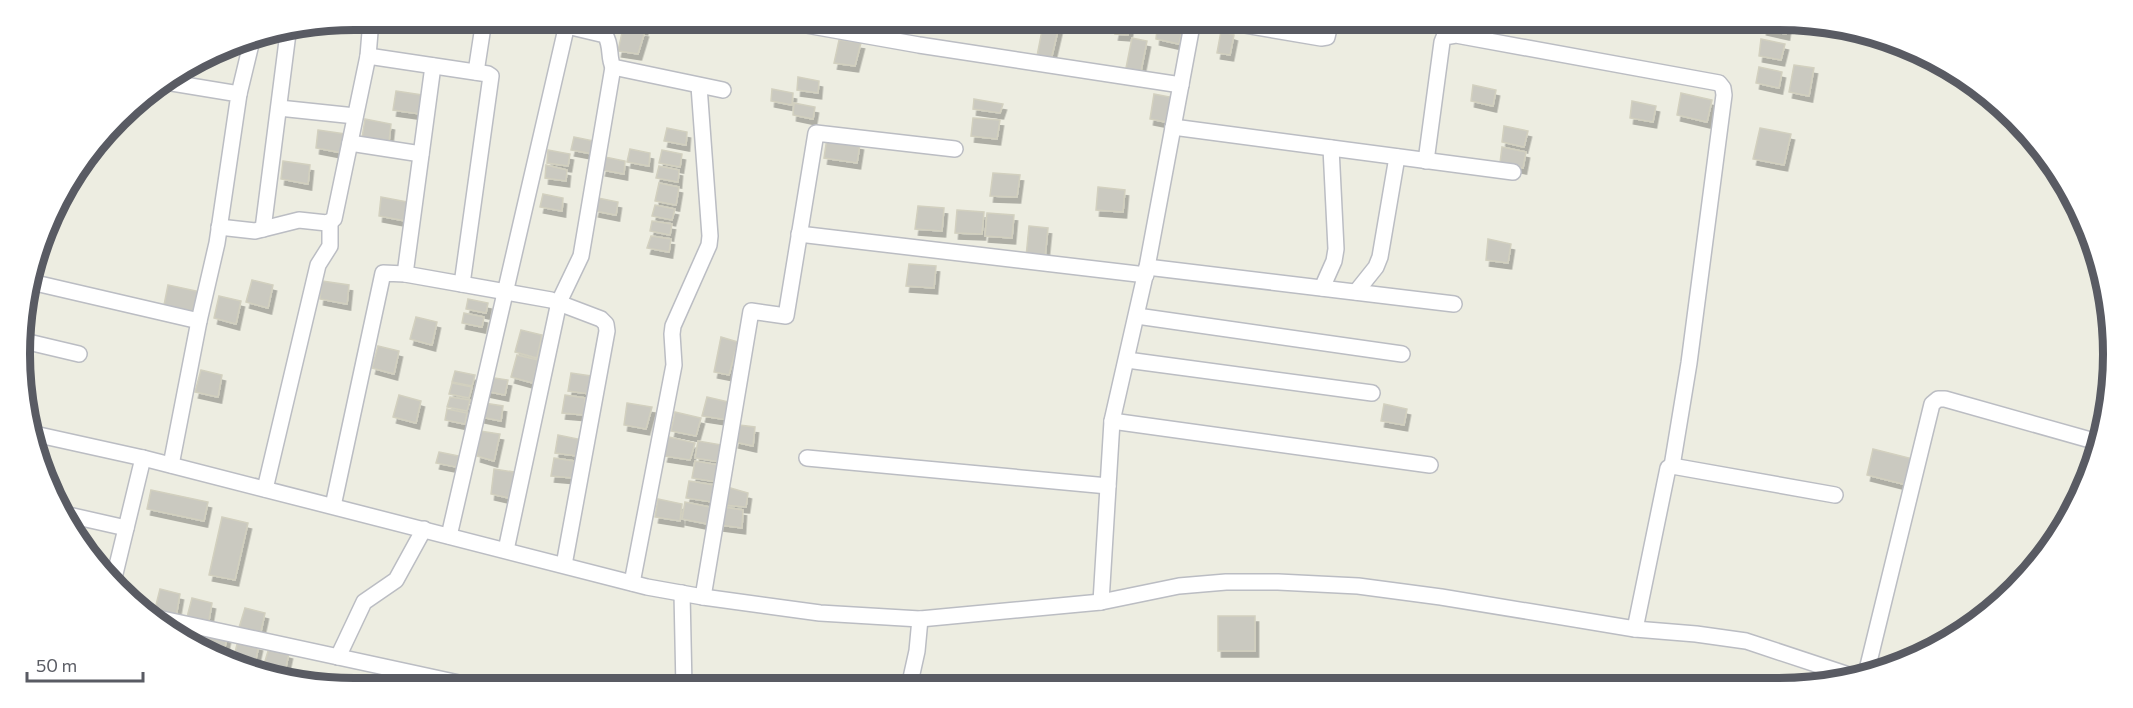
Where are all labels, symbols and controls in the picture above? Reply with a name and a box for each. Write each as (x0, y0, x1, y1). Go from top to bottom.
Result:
scale bar (27, 645, 142, 683)
text: 50 m (36, 654, 77, 676)

